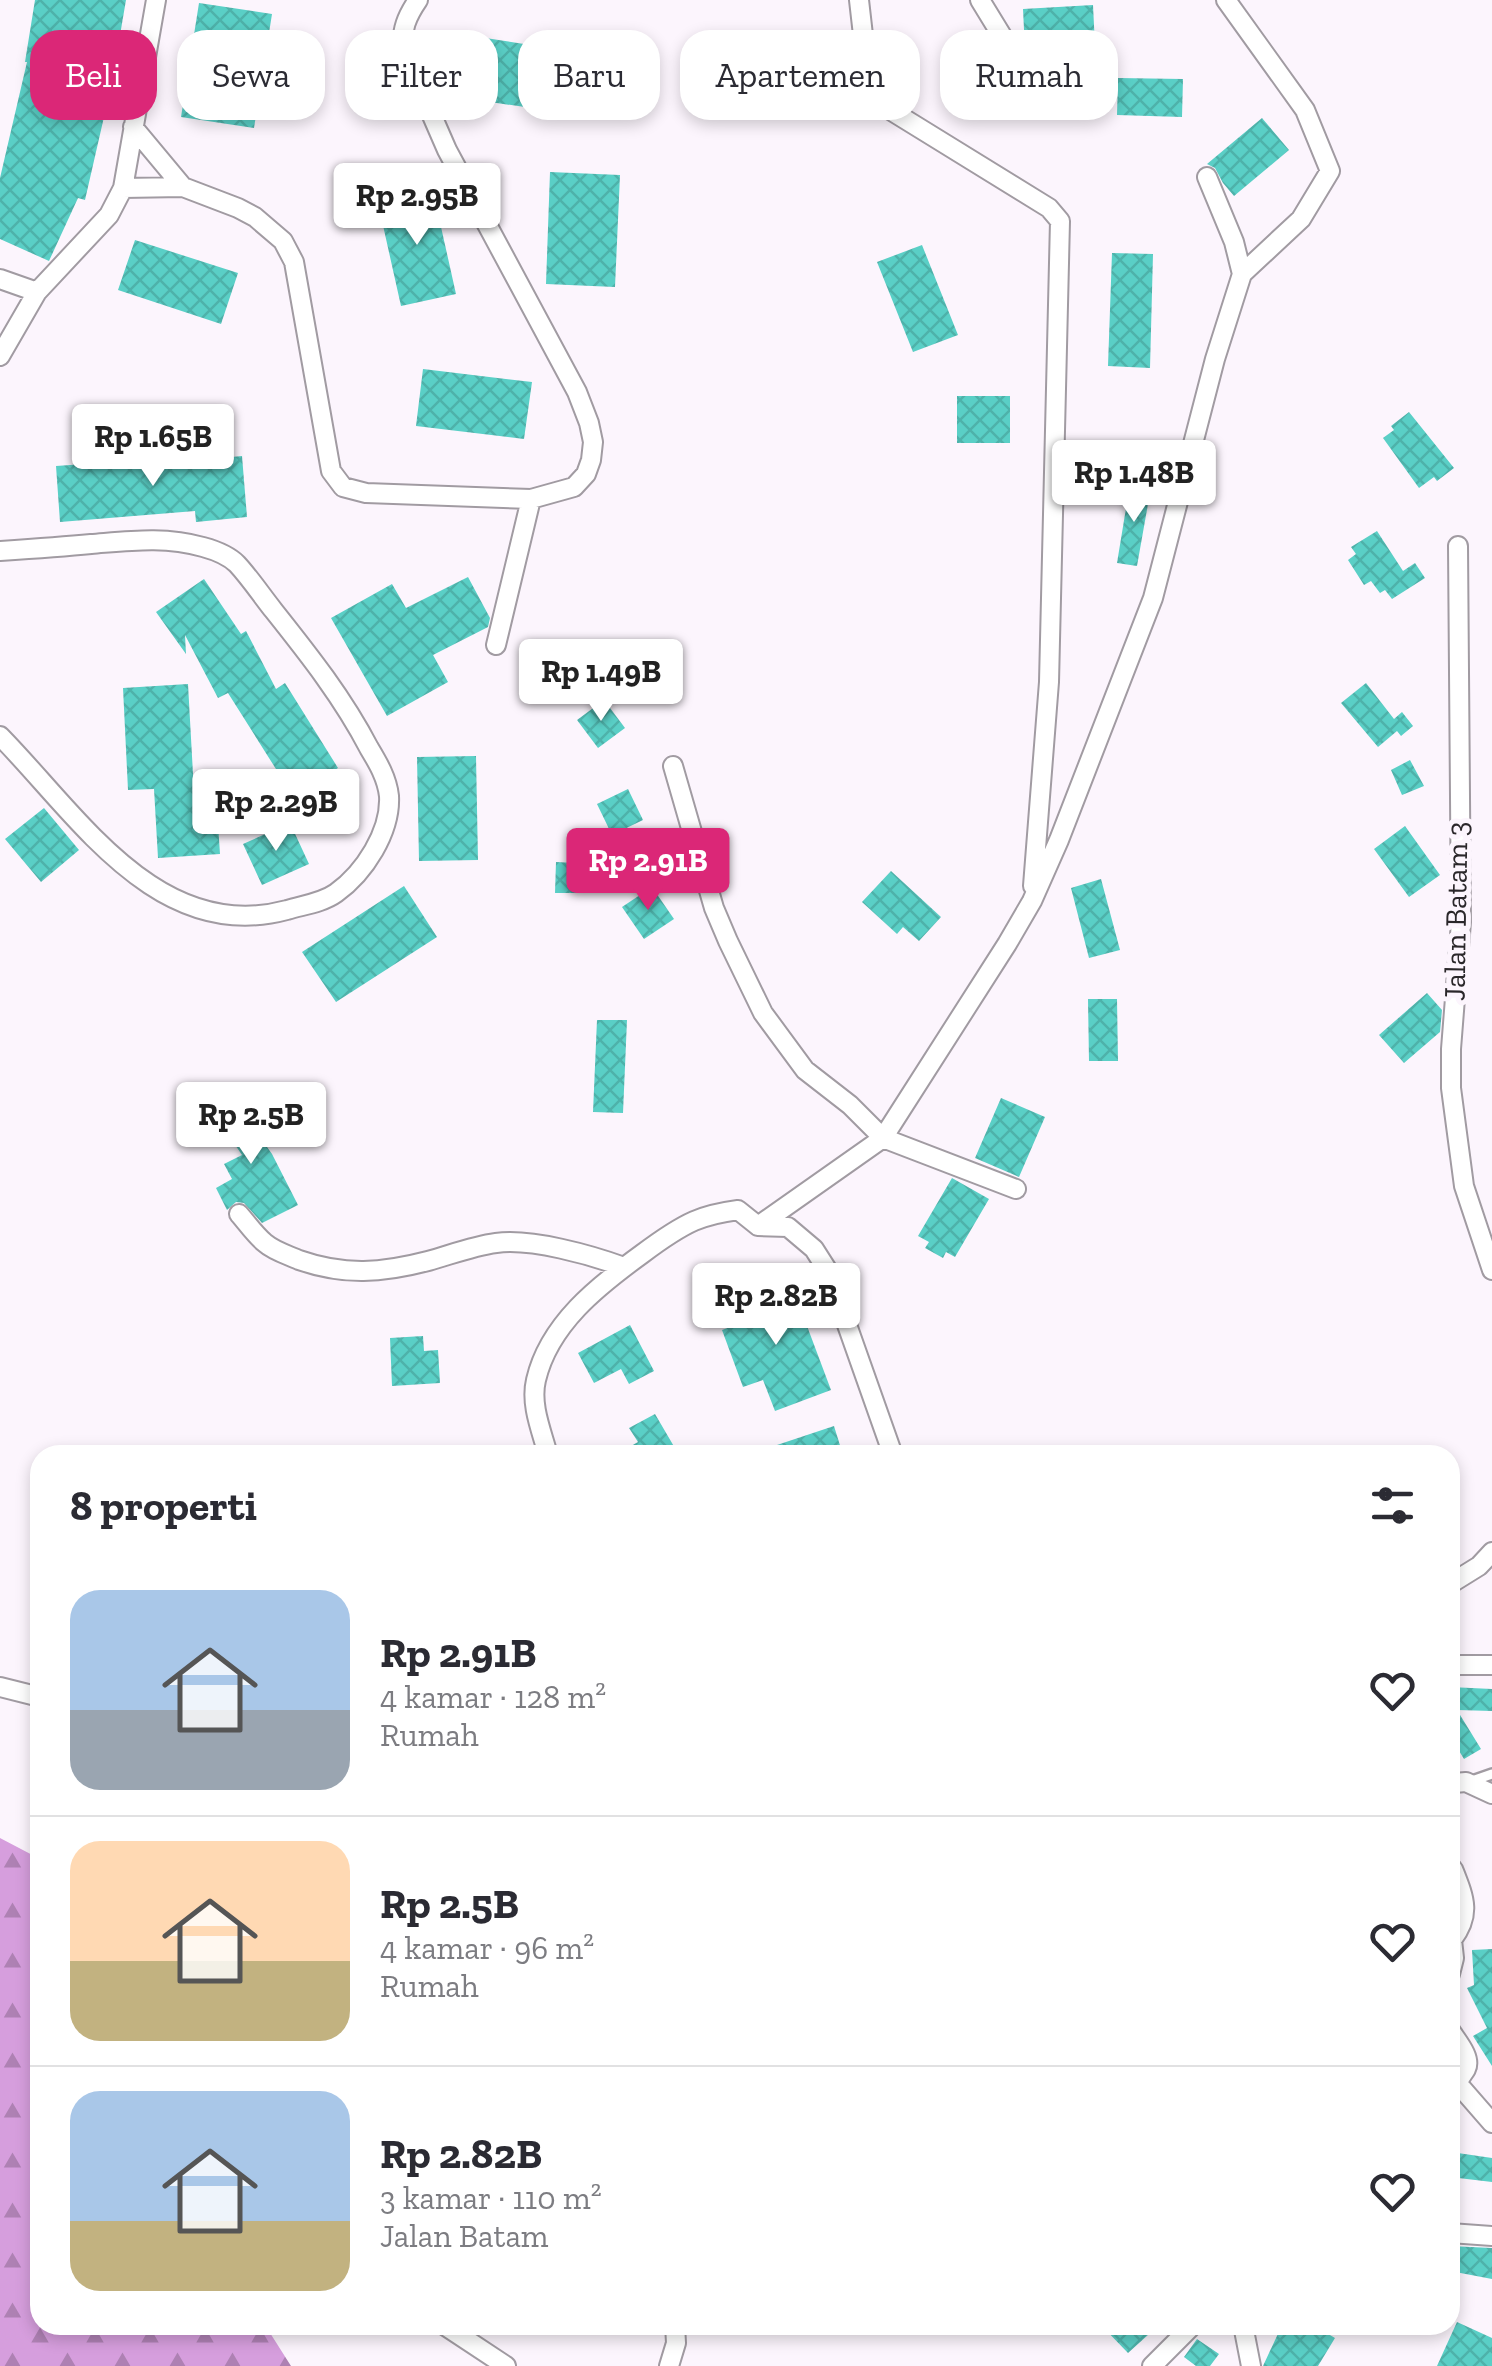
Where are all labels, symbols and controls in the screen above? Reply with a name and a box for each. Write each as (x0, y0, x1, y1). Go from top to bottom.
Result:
chip: Beli (30, 30, 157, 120)
chip: Sewa (177, 30, 325, 120)
chip: Filter (345, 30, 498, 120)
chip: Baru (518, 30, 660, 120)
chip: Apartemen (680, 30, 920, 120)
chip: Rumah (940, 30, 1118, 120)
pin: Rp 2.95B (314, 163, 520, 248)
text: Rp 2.95B (356, 176, 478, 214)
pin: Rp 1.65B (50, 404, 256, 489)
text: Rp 1.65B (94, 417, 212, 455)
pin: Rp 1.48B (1031, 440, 1237, 525)
text: Rp 1.48B (1074, 453, 1194, 491)
pin: Rp 1.49B (498, 639, 704, 724)
text: Rp 1.49B (541, 652, 661, 690)
pin: Rp 2.29B (173, 769, 379, 854)
text: Rp 2.29B (214, 782, 338, 820)
street label: Jalan Batam 3 (1436, 821, 1476, 1001)
pin: Rp 2.91B (545, 828, 751, 913)
text: Rp 2.91B (588, 841, 708, 879)
pin: Rp 2.5B (159, 1082, 343, 1167)
text: Rp 2.5B (198, 1095, 304, 1133)
pin: Rp 2.82B (673, 1263, 879, 1348)
text: Rp 2.82B (714, 1276, 838, 1314)
icon: filters (1365, 1478, 1420, 1533)
text: 8 properti (70, 1480, 257, 1531)
text: Rp 2.91B (380, 1627, 536, 1678)
icon: home (150, 1630, 270, 1750)
icon: heart (1365, 1663, 1420, 1718)
text: 4 kamar · 128 m² (380, 1678, 606, 1716)
text: Rumah (380, 1716, 479, 1754)
text: Rp 2.5B (380, 1878, 519, 1929)
icon: home (150, 1881, 270, 2001)
icon: heart (1365, 1914, 1420, 1969)
text: 4 kamar · 96 m² (380, 1929, 594, 1967)
text: Rumah (380, 1967, 479, 2005)
text: Rp 2.82B (380, 2128, 542, 2179)
icon: home (150, 2131, 270, 2251)
icon: heart (1365, 2164, 1420, 2219)
text: 3 kamar · 110 m² (380, 2179, 602, 2217)
text: Jalan Batam (380, 2217, 548, 2255)

